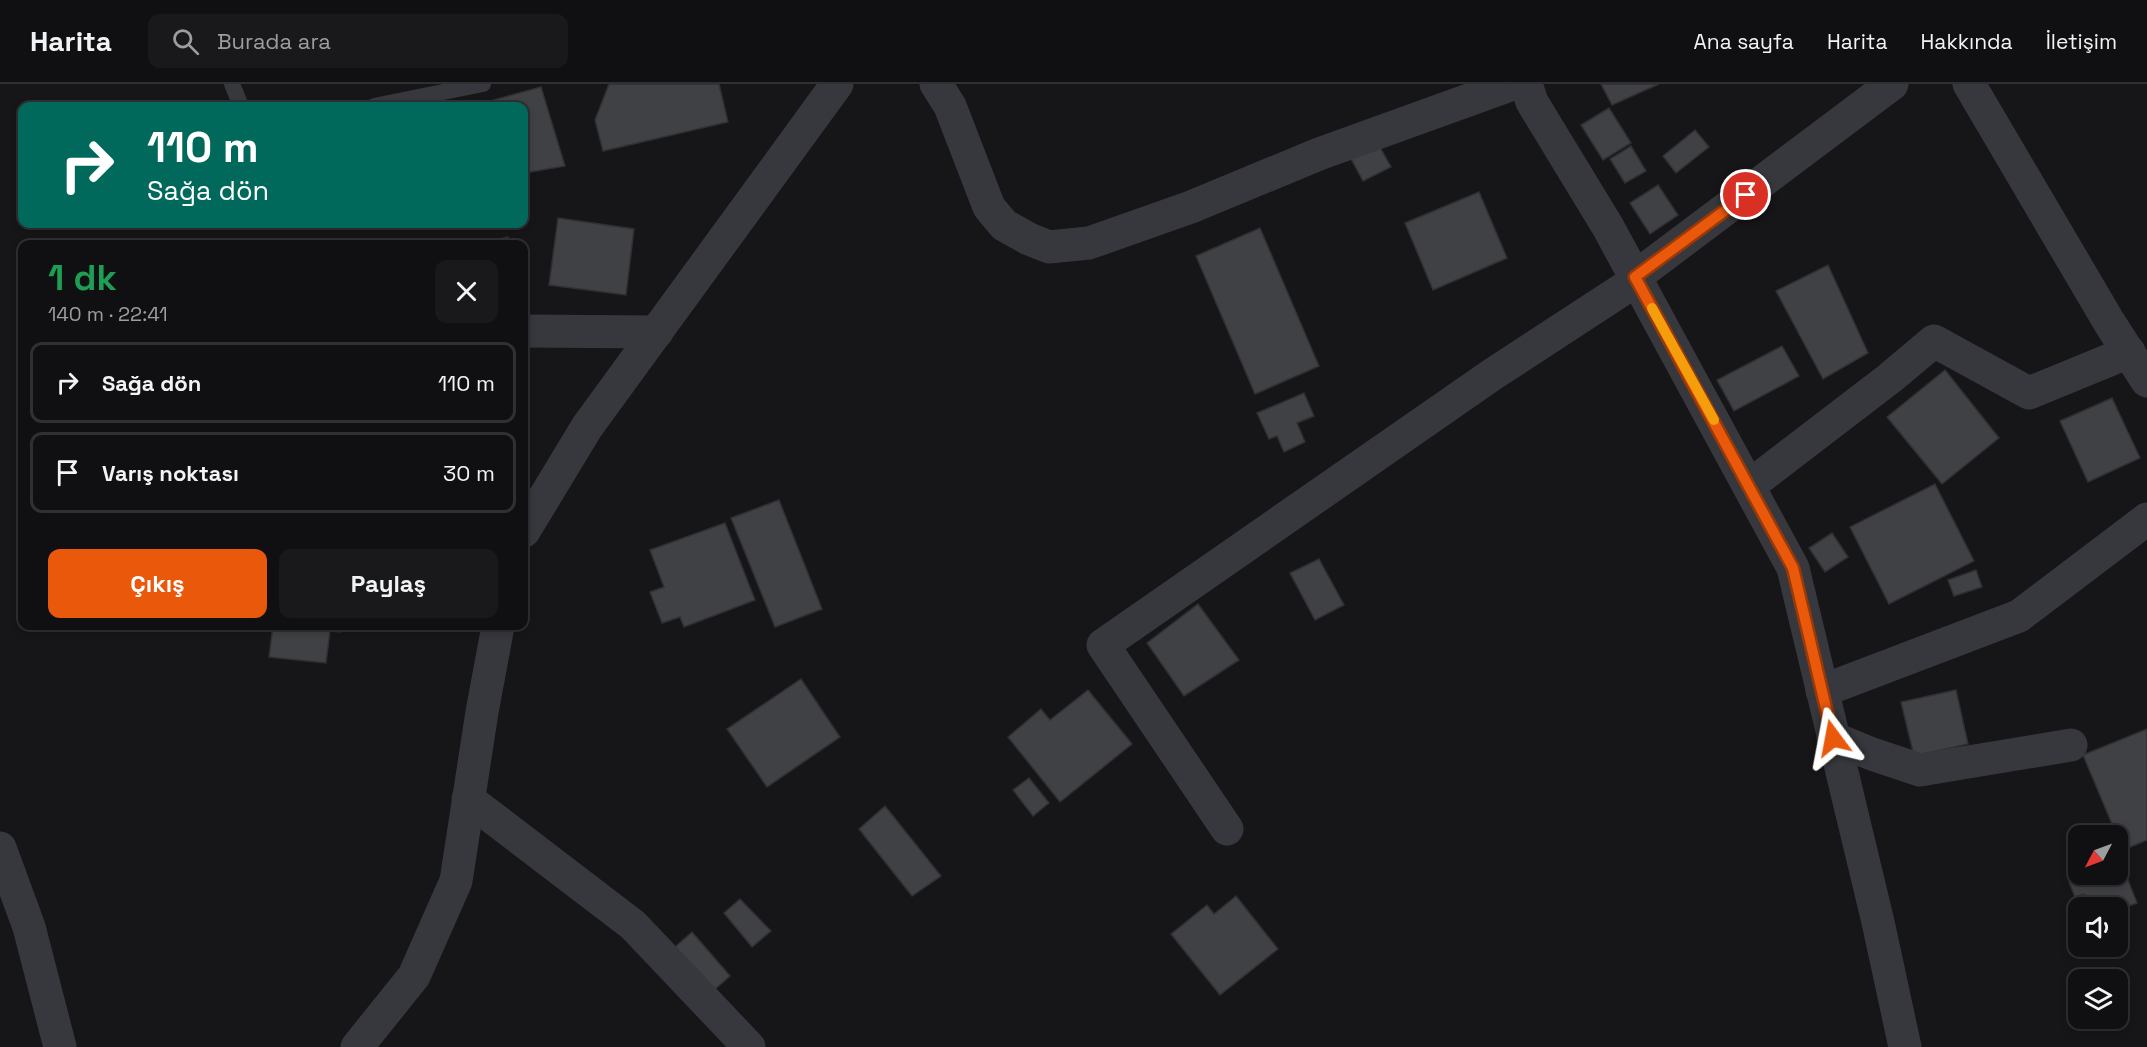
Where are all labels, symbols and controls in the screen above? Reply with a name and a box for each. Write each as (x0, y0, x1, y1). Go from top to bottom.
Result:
search box (148, 14, 568, 68)
text: Harita (30, 23, 112, 59)
icon: search (169, 25, 202, 58)
text: Burada ara (217, 27, 331, 55)
text: Ana sayfa (1694, 28, 1794, 55)
text: Harita (1827, 28, 1888, 55)
text: Hakkında (1921, 28, 2013, 55)
text: İletişim (2046, 28, 2117, 55)
text: 110 m (147, 121, 259, 174)
icon: right (48, 126, 126, 204)
pin (1720, 169, 1771, 220)
text: Sağa dön (147, 173, 269, 208)
icon: arrive (1729, 178, 1762, 211)
text: 1 dk (48, 255, 117, 301)
button: close (435, 260, 498, 323)
text: 140 m · 22:41 (48, 301, 168, 327)
icon: right (51, 366, 84, 399)
text: Sağa dön (102, 369, 201, 397)
text: 110 m (438, 369, 495, 397)
icon: arrive (51, 456, 84, 489)
text: Varış noktası (102, 459, 239, 487)
text: 30 m (443, 459, 495, 487)
button: Çıkış (48, 549, 267, 618)
button: Paylaş (279, 549, 498, 618)
position arrow (1801, 706, 1865, 770)
north arrow (2068, 825, 2128, 885)
map controls (2068, 825, 2128, 1029)
button: sound (2068, 897, 2128, 957)
button: layers (2068, 969, 2128, 1029)

